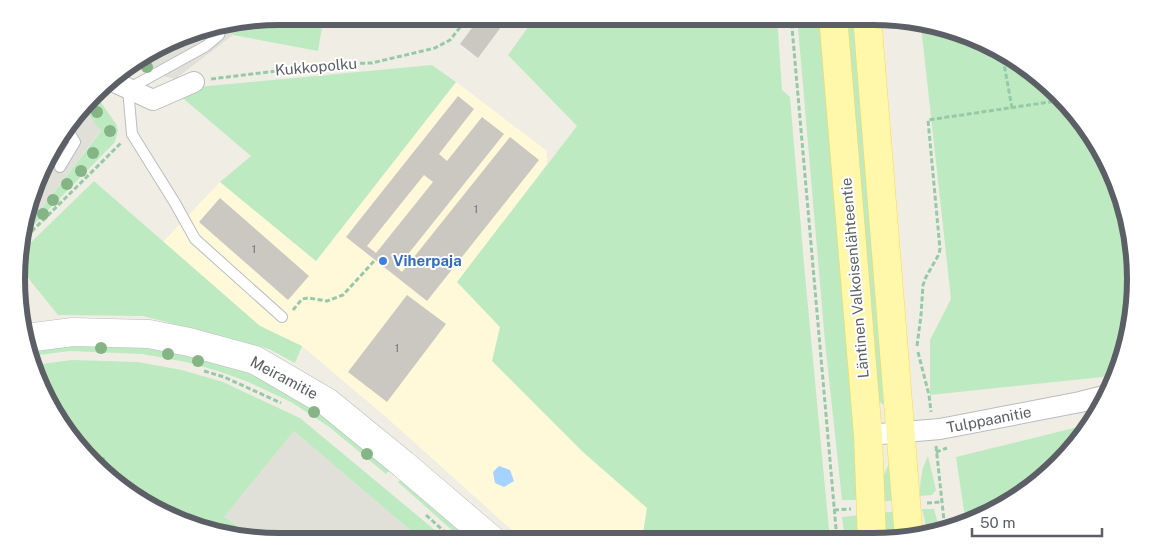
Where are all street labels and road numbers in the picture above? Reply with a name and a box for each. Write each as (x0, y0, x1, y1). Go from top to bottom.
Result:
street label: Kukkopolku (274, 54, 358, 79)
street label: Läntinen Valkoisenlähteentie (837, 177, 872, 379)
street label: Meiramitie (248, 353, 321, 402)
street label: Tulppaanitie (945, 403, 1033, 436)

